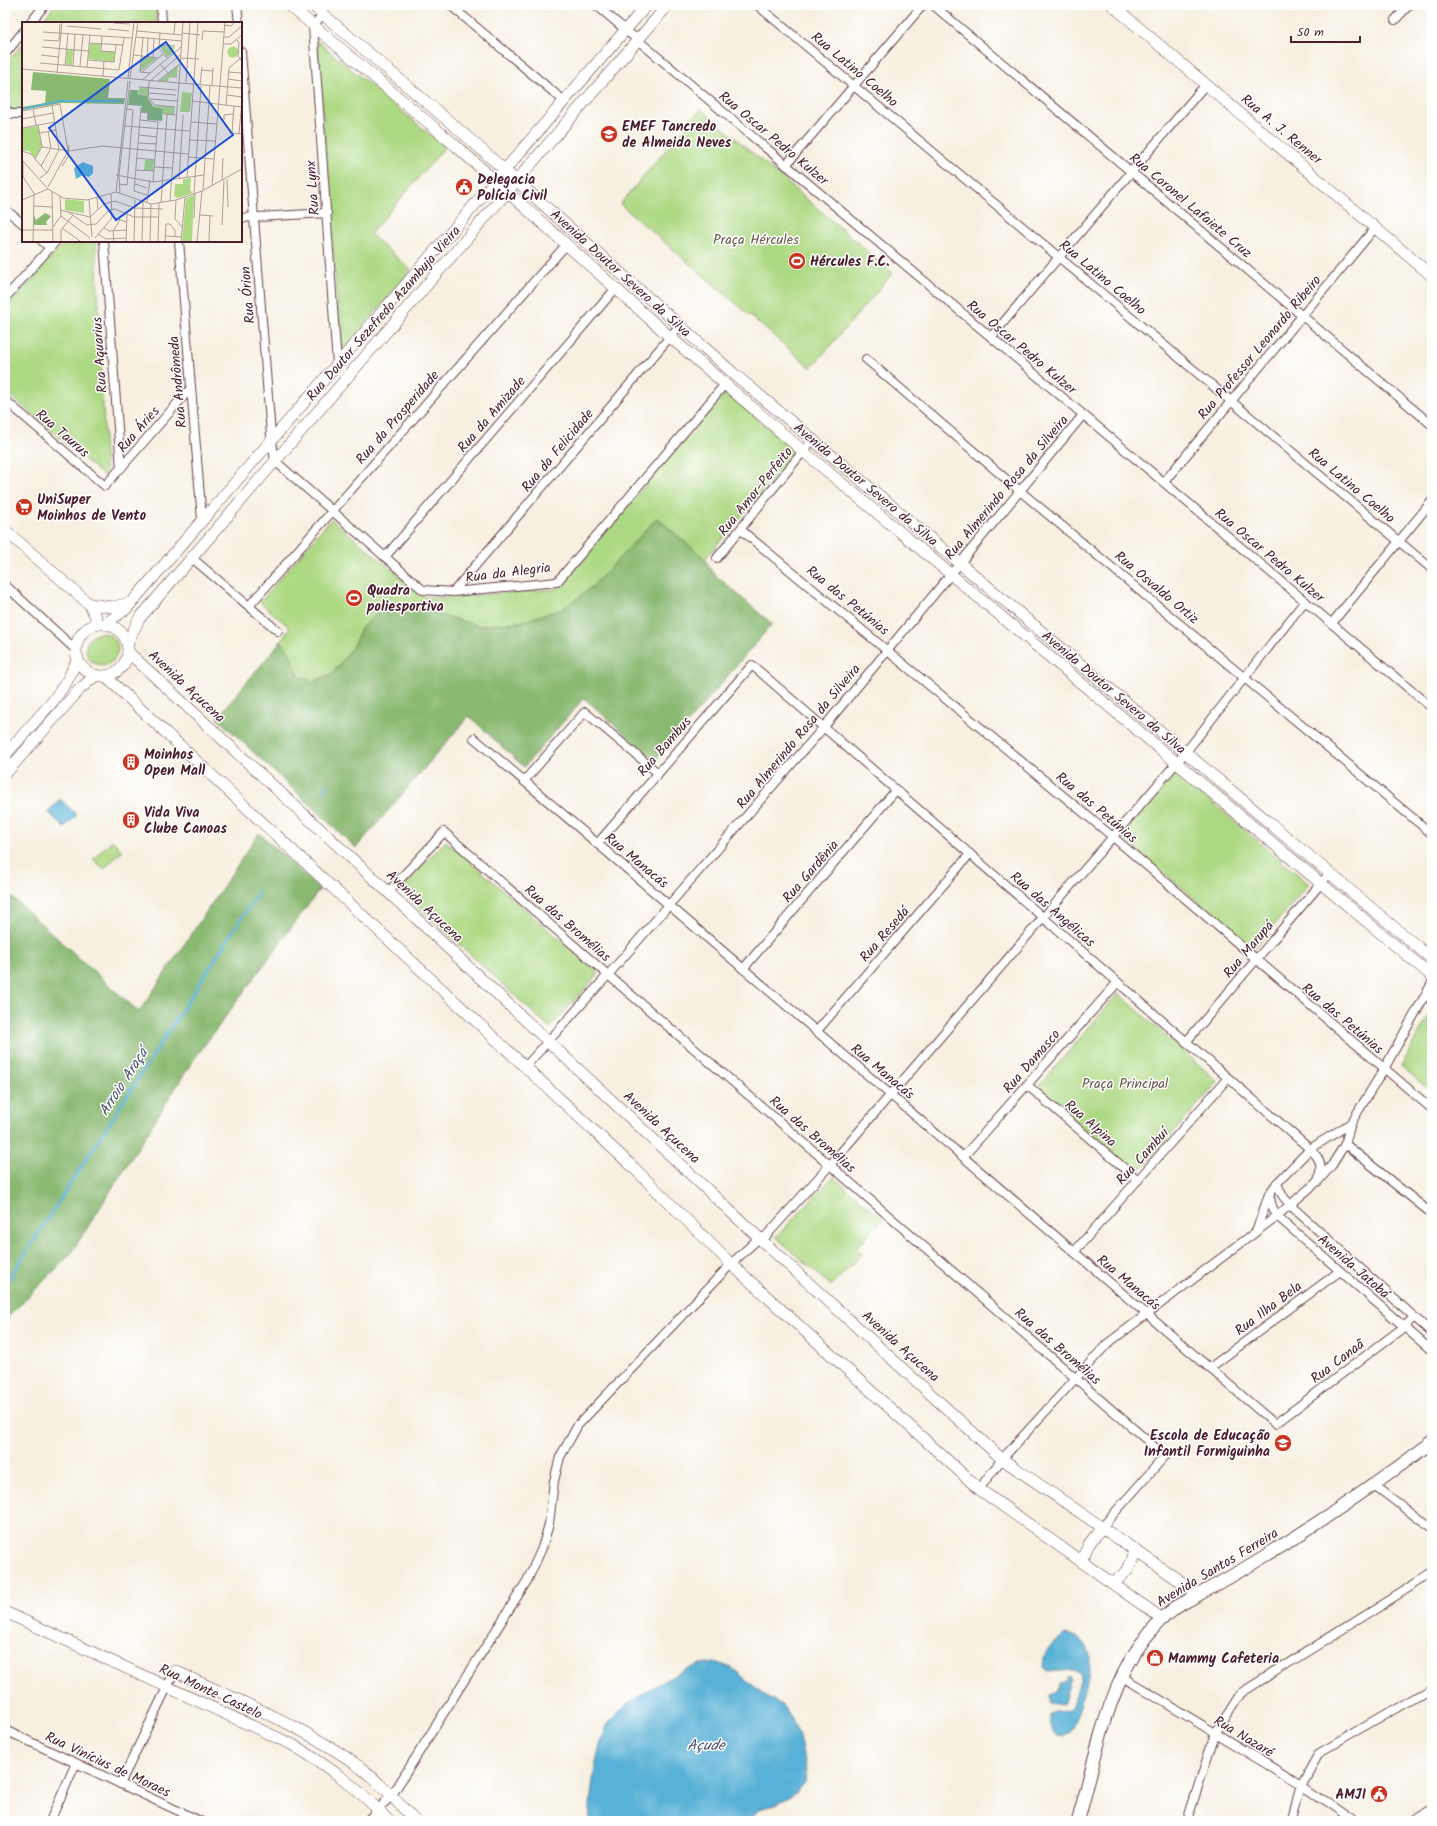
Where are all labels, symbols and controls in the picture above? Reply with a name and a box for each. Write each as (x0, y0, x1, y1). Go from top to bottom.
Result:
scale bar (1291, 18, 1360, 44)
inset map (22, 22, 242, 242)
text: 50 m (1297, 23, 1324, 42)
street label: Rua Latino Coelho (806, 27, 903, 113)
street label: Rua Oscar Pedro Kulzer (714, 86, 834, 192)
street label: Rua A. J. Renner (1236, 89, 1328, 171)
place label: EMEF Tancredo de Almeida Neves (622, 116, 732, 154)
school or university icon: EMEF Tancredo de Almeida Neves (599, 124, 619, 144)
street label: Rua Coronel Lafaiete Cruz (1124, 148, 1257, 264)
street label: Rua Lynx (300, 159, 326, 216)
place label: Delegacia Polícia Civil (477, 169, 547, 207)
public building icon: Delegacia Polícia Civil (454, 177, 474, 197)
street label: Avenida Doutor Severo da Silva (545, 204, 696, 343)
street label: Rua Doutor Sezefredo Azambuja Vieira (301, 221, 466, 406)
park label: Praça Hércules (713, 229, 799, 251)
street label: Rua Latino Coelho (1054, 235, 1151, 321)
sports icon: Hércules F.C. (787, 251, 807, 271)
place label: Hércules F.C. (810, 251, 890, 273)
street label: Rua Órion (235, 265, 261, 324)
street label: Rua Professor Leonardo Ribeiro (1192, 270, 1327, 425)
street label: Rua Oscar Pedro Kulzer (962, 295, 1082, 401)
street label: Rua Aquarius (86, 316, 114, 394)
street label: Rua Andrômeda (163, 335, 193, 429)
street label: Rua da Prosperidade (351, 365, 445, 470)
street label: Rua da Amizade (452, 371, 532, 458)
street label: Rua Áries (112, 401, 165, 458)
street label: Rua Taurus (31, 404, 94, 463)
street label: Rua da Felicidade (516, 404, 600, 497)
street label: Rua Almerindo Rosa da Silveira (939, 410, 1074, 565)
street label: Avenida Doutor Severo da Silva (788, 417, 943, 552)
street label: Rua Amor-Perfeito (713, 442, 799, 541)
street label: Rua Latino Coelho (1303, 443, 1400, 529)
place label: UniSuper Moinhos de Vento (37, 489, 147, 527)
supermarket icon: UniSuper Moinhos de Vento (14, 497, 34, 517)
street label: Rua Oscar Pedro Kulzer (1210, 503, 1330, 609)
street label: Rua Osvaldo Ortiz (1109, 546, 1203, 630)
street label: Rua da Alegria (464, 557, 552, 589)
street label: Rua das Petúnias (801, 560, 894, 641)
place label: Quadra poliesportiva (366, 580, 444, 618)
sports icon: Quadra poliesportiva (344, 588, 364, 608)
street label: Avenida Doutor Severo da Silva (1036, 625, 1191, 760)
street label: Avenida Açucena (143, 645, 230, 728)
street label: Rua Almerindo Rosa da Silveira (731, 659, 866, 814)
street label: Rua Bambus (632, 712, 697, 782)
place label: Moinhos Open Mall (144, 744, 206, 782)
building icon: Moinhos Open Mall (121, 752, 141, 772)
street label: Rua das Petúnias (1050, 767, 1142, 849)
place label: Vida Viva Clube Canoas (144, 802, 227, 840)
building icon: Vida Viva Clube Canoas (121, 810, 141, 830)
street label: Rua Manacás (600, 827, 673, 894)
street label: Rua Gardênia (777, 835, 844, 908)
street label: Avenida Açucena (381, 865, 468, 948)
street label: Rua das Angélicas (1005, 867, 1100, 953)
street label: Rua das Bromélias (519, 880, 616, 968)
street label: Rua Resedá (854, 901, 916, 967)
street label: Rua Marupá (1218, 915, 1280, 983)
street label: Rua das Petúnias (1296, 978, 1388, 1060)
street label: Rua Damasco (998, 1025, 1066, 1099)
street label: Rua Manacás (846, 1038, 919, 1105)
water label: Arroio Araçá (93, 1040, 157, 1121)
park label: Praça Principal (1082, 1073, 1169, 1095)
street label: Avenida Açucena (618, 1086, 705, 1169)
street label: Rua das Bromélias (764, 1091, 861, 1179)
street label: Rua Alpina (1059, 1095, 1121, 1153)
street label: Rua Cambuí (1111, 1121, 1176, 1190)
street label: Avenida Jatobá (1312, 1229, 1395, 1305)
street label: Rua Manacás (1092, 1249, 1165, 1316)
street label: Rua Ilha Bela (1230, 1276, 1307, 1342)
street label: Rua das Bromélias (1009, 1303, 1106, 1391)
street label: Avenida Açucena (856, 1306, 944, 1388)
street label: Rua Canaã (1306, 1333, 1370, 1389)
place label: Escola de Educação Infantil Formiguinha (1144, 1425, 1271, 1463)
school or university icon: Escola de Educação Infantil Formiguinha (1273, 1433, 1293, 1453)
street label: Avenida Santos Ferreira (1152, 1523, 1283, 1613)
shop icon: Mammy Cafeteria (1145, 1648, 1165, 1668)
place label: Mammy Cafeteria (1168, 1648, 1279, 1670)
street label: Rua Monte Castelo (155, 1658, 266, 1725)
street label: Rua Nazaré (1209, 1710, 1278, 1764)
street label: Rua Vinícius de Moraes (41, 1726, 174, 1804)
water label: Açude (687, 1734, 726, 1758)
place label: AMJI (1335, 1784, 1366, 1806)
public building icon: AMJI (1369, 1784, 1389, 1804)

